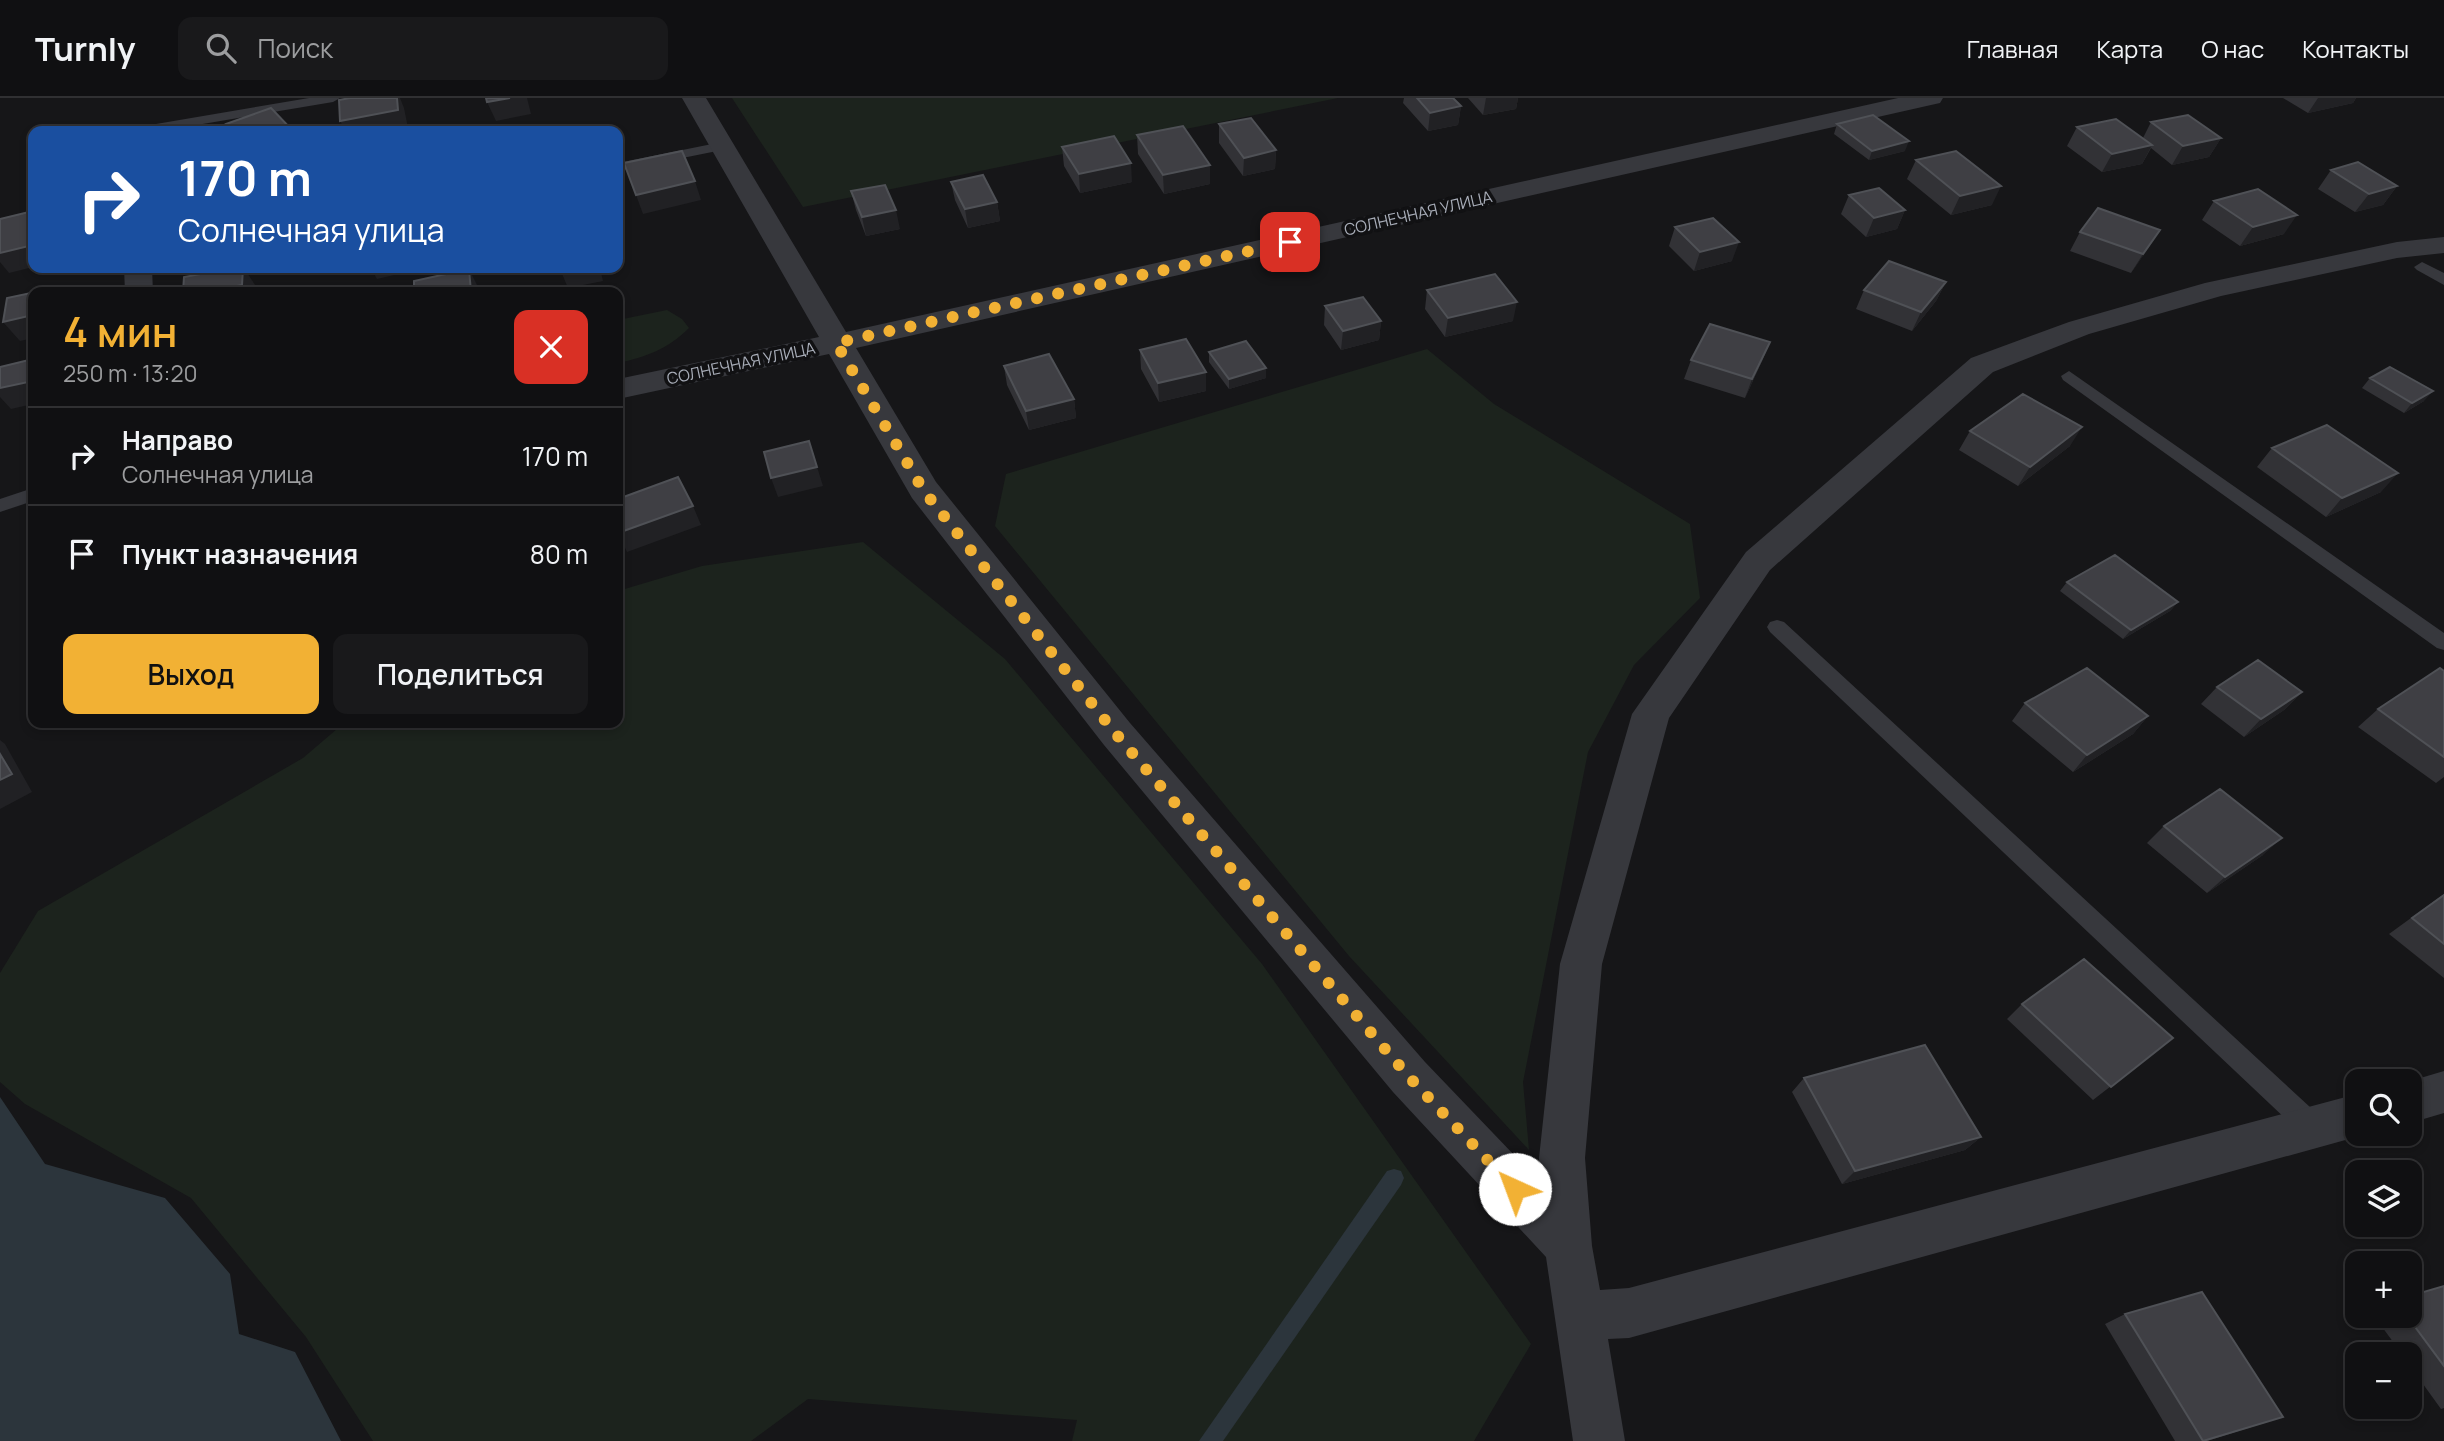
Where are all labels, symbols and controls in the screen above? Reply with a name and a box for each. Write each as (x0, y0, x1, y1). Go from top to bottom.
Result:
search box (178, 17, 668, 80)
text: Turnly (35, 26, 136, 71)
icon: search (202, 29, 240, 67)
text: Поиск (258, 30, 333, 66)
text: Главная (1967, 32, 2058, 65)
text: Карта (2096, 32, 2163, 65)
text: О нас (2201, 32, 2264, 65)
text: Контакты (2302, 32, 2409, 65)
text: 170 m (178, 144, 312, 211)
icon: right (63, 154, 154, 245)
street label: СОЛНЕЧНАЯ УЛИЦА (1342, 185, 1494, 241)
text: Солнечная улица (178, 208, 444, 252)
pin (1260, 212, 1320, 272)
icon: arrive (1271, 223, 1309, 261)
text: 4 мин (63, 302, 177, 360)
button: close (514, 310, 588, 384)
street label: СОЛНЕЧНАЯ УЛИЦА (665, 337, 817, 389)
text: 250 m · 13:20 (63, 357, 198, 389)
text: Направо (122, 422, 233, 458)
icon: right (63, 437, 101, 475)
text: 170 m (522, 438, 588, 474)
text: Солнечная улица (122, 458, 314, 490)
icon: arrive (63, 535, 101, 573)
text: Пункт назначения (122, 536, 358, 572)
text: 80 m (530, 536, 588, 572)
button: Выход (63, 634, 319, 714)
button: Поделиться (333, 634, 588, 714)
map controls (2345, 1069, 2422, 1419)
button: search (2345, 1069, 2422, 1146)
position arrow (1478, 1152, 1552, 1226)
button: layers (2345, 1160, 2422, 1237)
button: + (2345, 1251, 2422, 1328)
button: − (2345, 1342, 2422, 1419)

